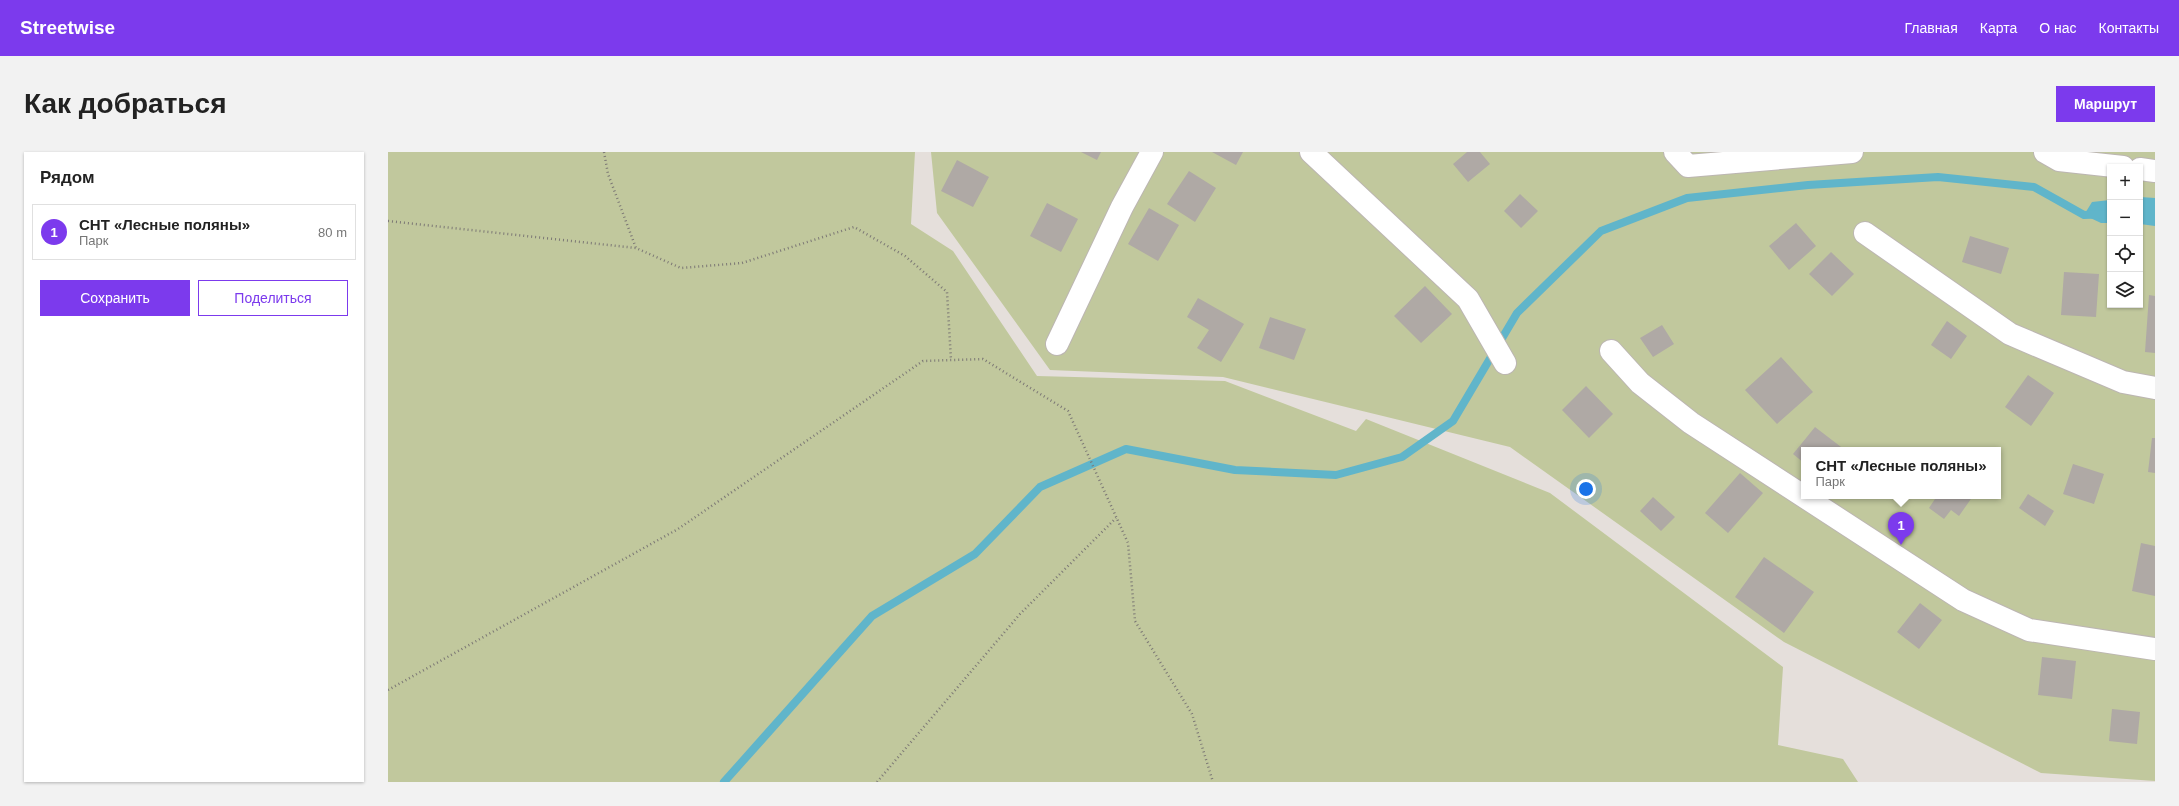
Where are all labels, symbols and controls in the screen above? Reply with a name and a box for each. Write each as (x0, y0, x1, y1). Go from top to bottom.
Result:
text: Streetwise (20, 17, 115, 38)
text: Главная (1904, 20, 1958, 36)
text: Карта (1980, 20, 2017, 36)
text: О нас (2039, 20, 2077, 36)
text: Контакты (2099, 20, 2159, 36)
button: Маршрут (2056, 86, 2155, 122)
text: Как добраться (24, 88, 226, 119)
map controls (2107, 164, 2143, 308)
button: + (2107, 164, 2143, 200)
text: Рядом (40, 168, 95, 187)
button: − (2107, 200, 2143, 236)
text: СНТ «Лесные поляны» (79, 216, 250, 233)
text: 1 (50, 225, 58, 240)
text: 80 m (318, 225, 347, 240)
text: Парк (79, 233, 109, 248)
button: locate (2107, 236, 2143, 272)
button: layers (2107, 272, 2143, 308)
button: Сохранить (40, 280, 190, 316)
button: Поделиться (198, 280, 348, 316)
popup (1801, 447, 2001, 499)
text: СНТ «Лесные поляны» (1815, 457, 1987, 474)
text: Парк (1815, 474, 1845, 489)
your location (1576, 479, 1596, 499)
pin: 1 (1888, 512, 1914, 545)

